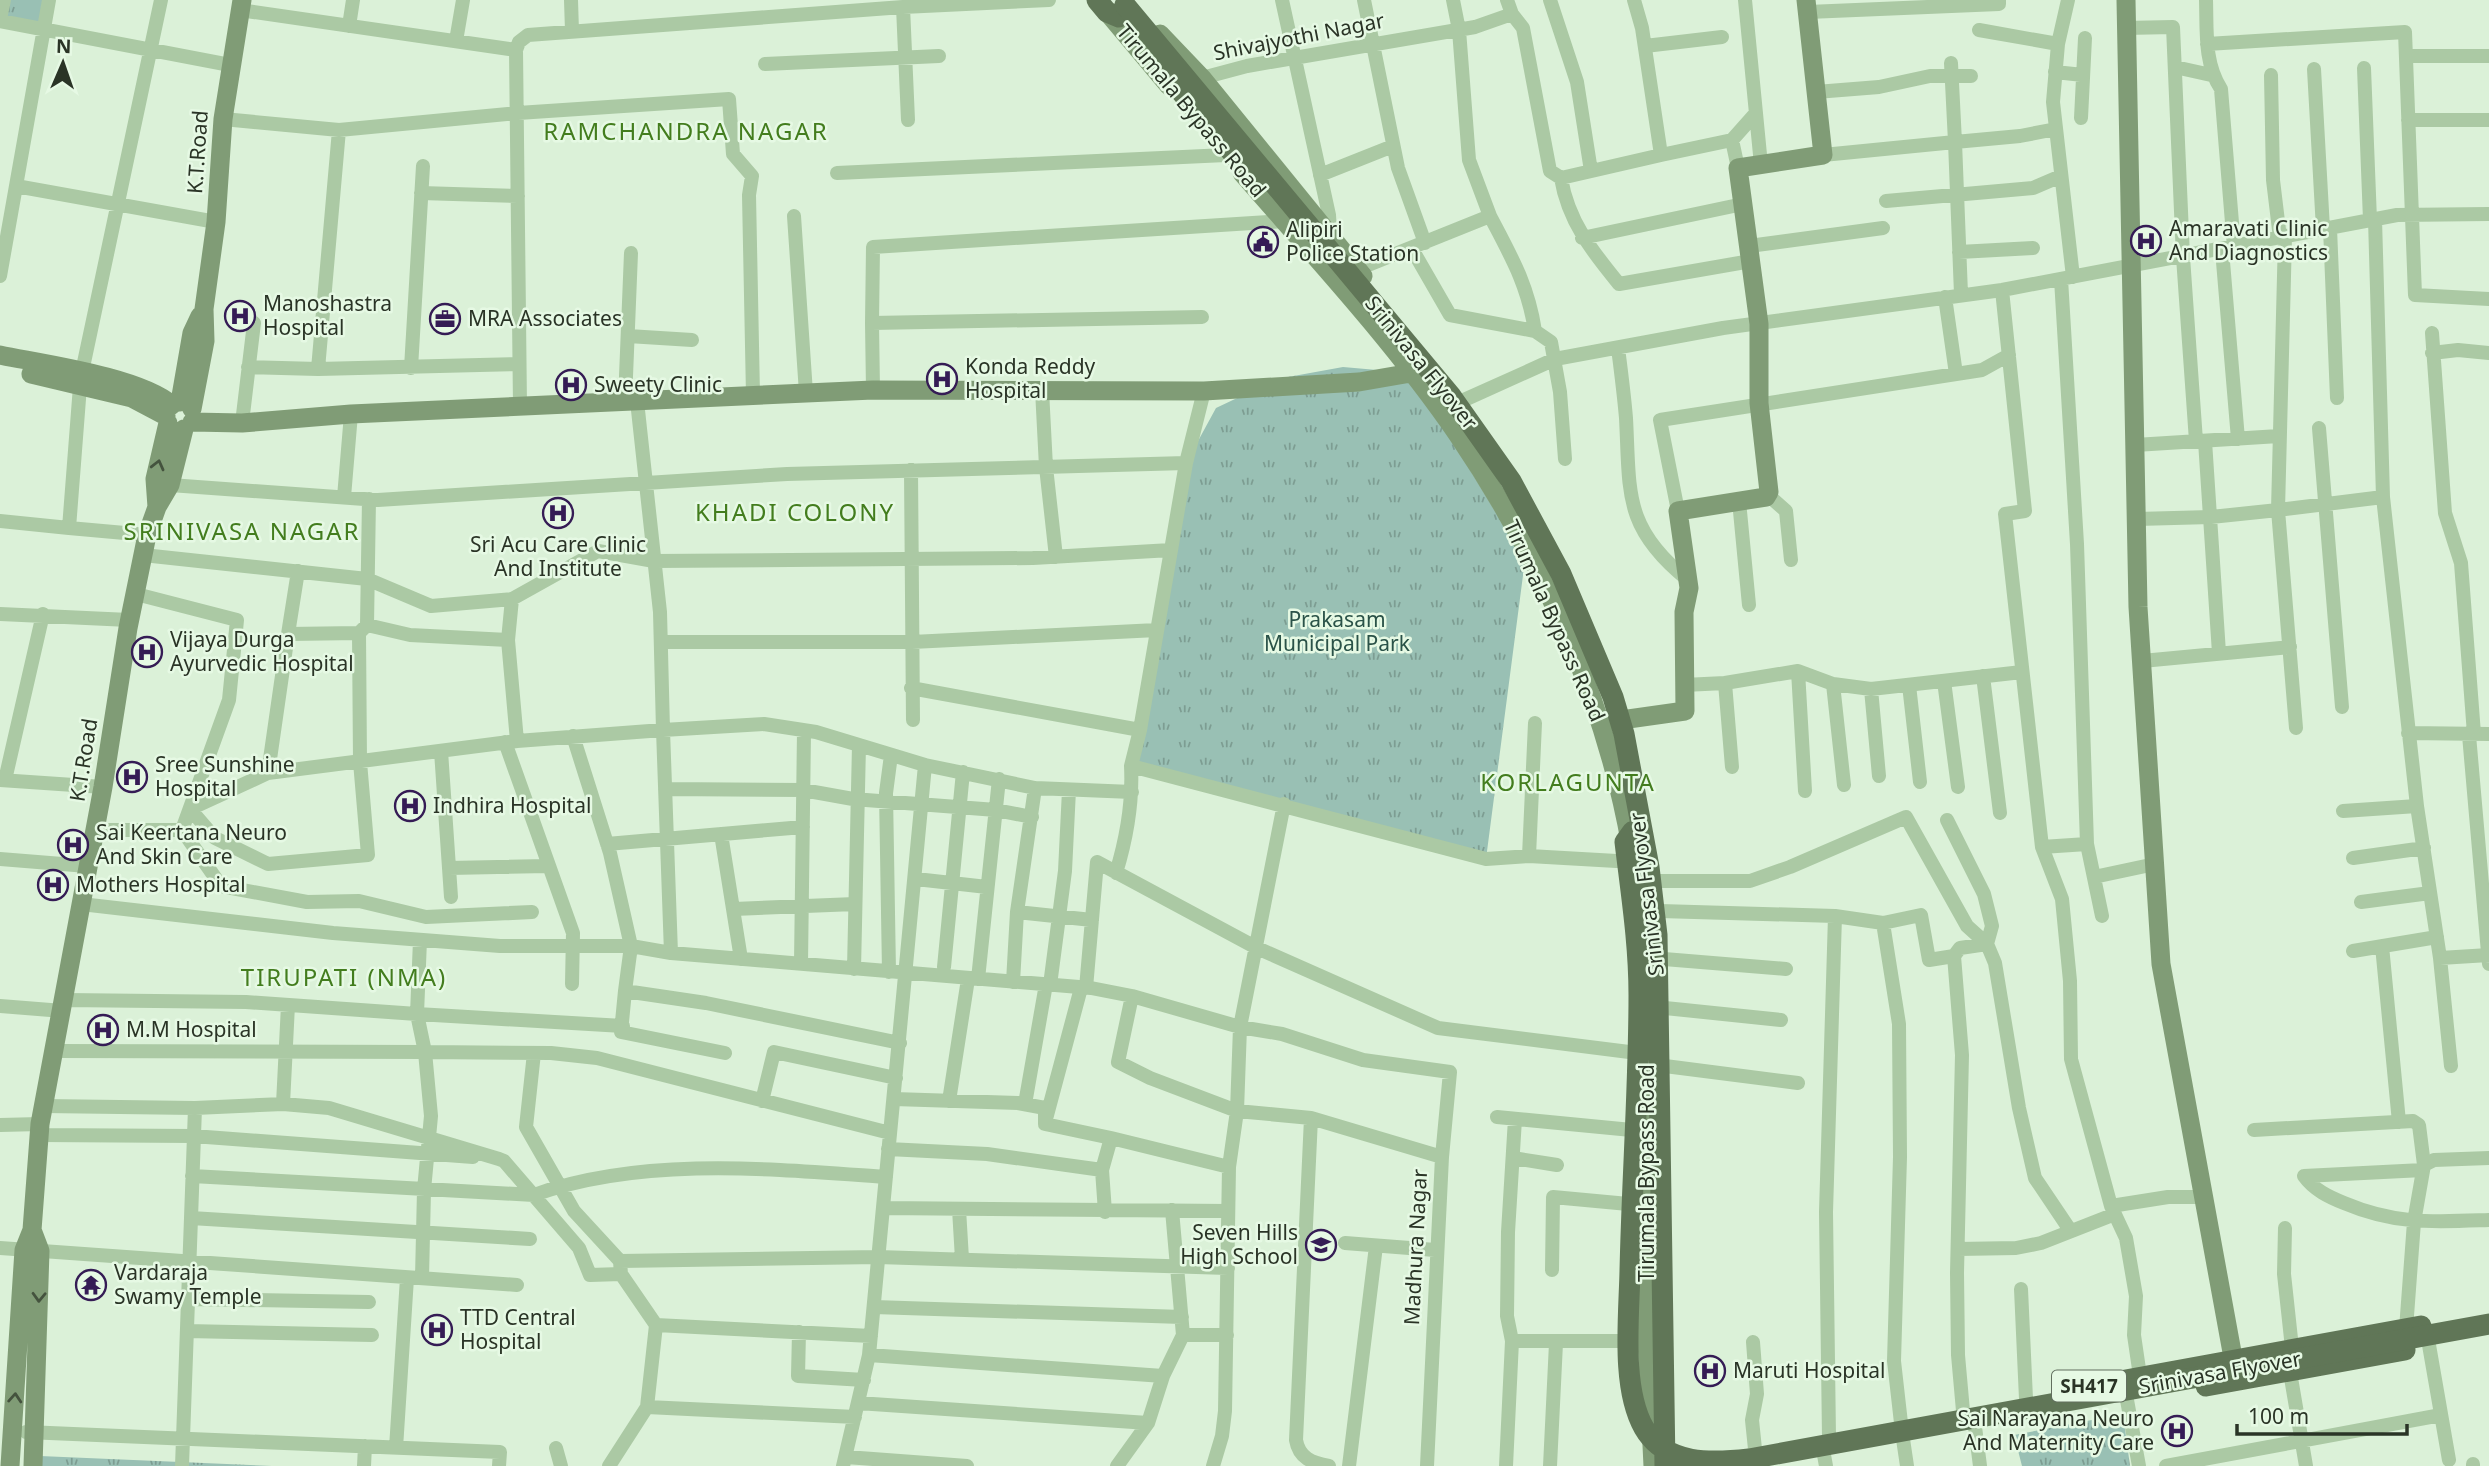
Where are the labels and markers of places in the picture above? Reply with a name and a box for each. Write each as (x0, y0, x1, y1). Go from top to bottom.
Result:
place label: Amaravati Clinic And Diagnostics (2169, 214, 2328, 266)
place label: Alipiri Police Station (1286, 215, 1419, 267)
hospital icon: Amaravati Clinic And Diagnostics (2129, 224, 2163, 258)
public building icon: Alipiri Police Station (1246, 225, 1280, 259)
place label: Manoshastra Hospital (263, 289, 392, 341)
hospital icon: Manoshastra Hospital (223, 299, 257, 333)
office icon: MRA Associates (428, 302, 462, 336)
place label: MRA Associates (468, 304, 622, 332)
place label: Konda Reddy Hospital (965, 352, 1096, 404)
hospital icon: Konda Reddy Hospital (925, 362, 959, 396)
hospital icon: Sweety Clinic (554, 368, 588, 402)
place label: Sweety Clinic (594, 370, 722, 398)
hospital icon: Sri Acu Care Clinic And Institute (541, 496, 575, 530)
place label: Sri Acu Care Clinic And Institute (470, 530, 646, 582)
place label: Vijaya Durga Ayurvedic Hospital (170, 625, 354, 677)
hospital icon: Vijaya Durga Ayurvedic Hospital (130, 635, 164, 669)
place label: Sree Sunshine Hospital (155, 750, 295, 802)
hospital icon: Sree Sunshine Hospital (115, 760, 149, 794)
hospital icon: Indhira Hospital (393, 789, 427, 823)
place label: Indhira Hospital (433, 791, 591, 819)
place label: Sai Keertana Neuro And Skin Care (96, 818, 287, 870)
hospital icon: Sai Keertana Neuro And Skin Care (56, 828, 90, 862)
hospital icon: Mothers Hospital (36, 868, 70, 902)
place label: Mothers Hospital (76, 870, 246, 898)
hospital icon: M.M Hospital (86, 1013, 120, 1047)
place label: M.M Hospital (126, 1015, 257, 1043)
place label: Seven Hills High School (1180, 1218, 1298, 1270)
school or university icon: Seven Hills High School (1304, 1228, 1338, 1262)
place label: Vardaraja Swamy Temple (114, 1258, 261, 1310)
temple icon: Vardaraja Swamy Temple (74, 1268, 108, 1302)
place label: TTD Central Hospital (460, 1303, 576, 1355)
hospital icon: TTD Central Hospital (420, 1313, 454, 1347)
hospital icon: Maruti Hospital (1693, 1354, 1727, 1388)
place label: Maruti Hospital (1733, 1356, 1885, 1384)
place label: Sai Narayana Neuro And Maternity Care (1958, 1404, 2154, 1456)
hospital icon: Sai Narayana Neuro And Maternity Care (2160, 1414, 2194, 1448)

